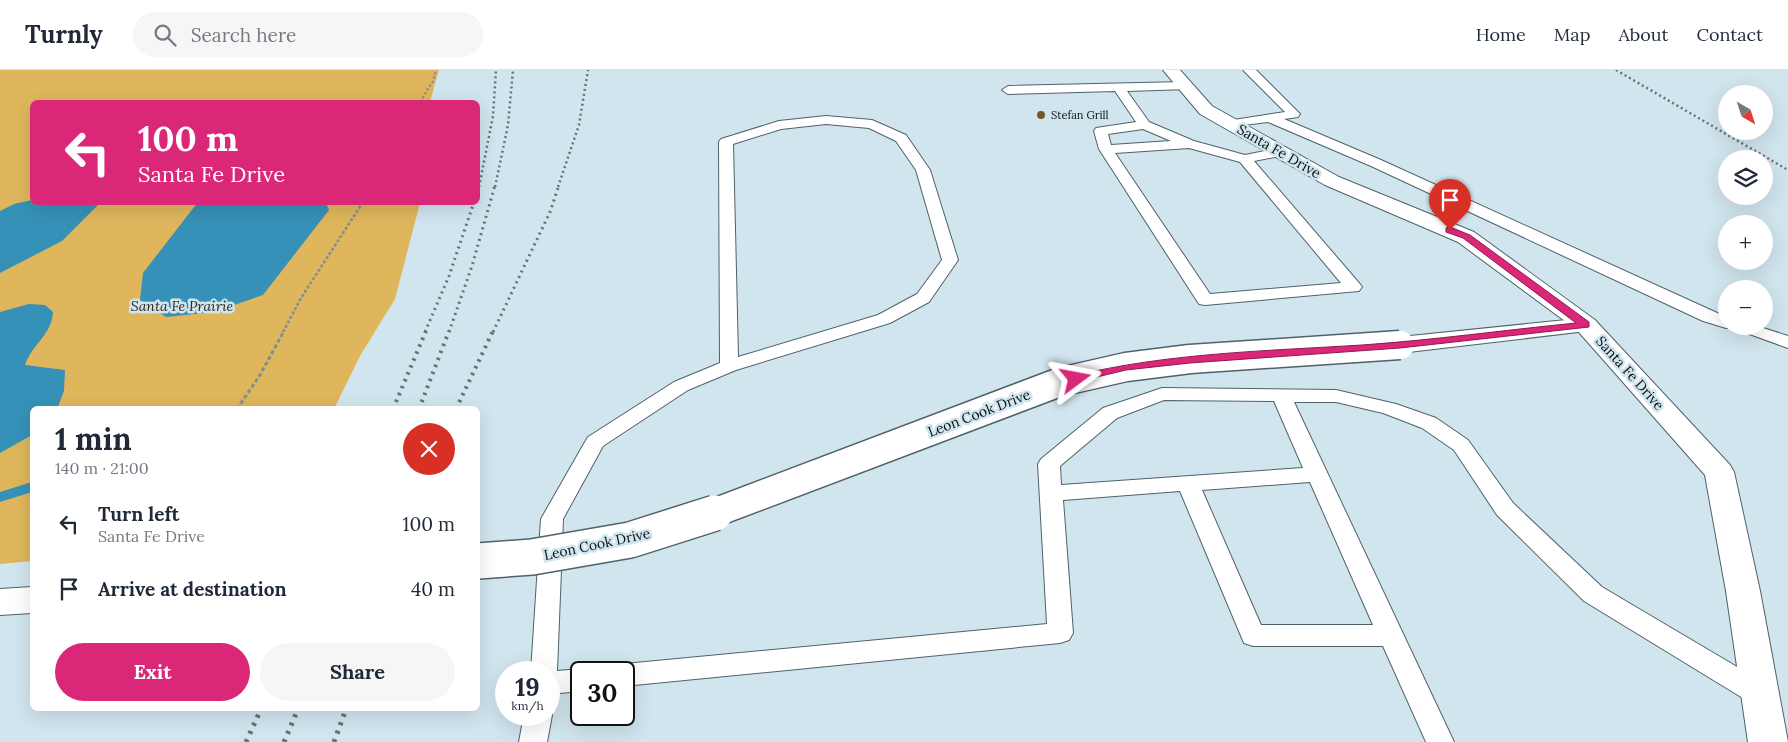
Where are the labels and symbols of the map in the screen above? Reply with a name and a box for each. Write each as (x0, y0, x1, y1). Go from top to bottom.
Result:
north arrow (1718, 85, 1772, 140)
place label: Stefan Grill (1051, 108, 1109, 122)
marker: Stefan Grill (1035, 109, 1047, 121)
street label: Santa Fe Drive (1234, 120, 1324, 182)
pin (1429, 179, 1471, 230)
park label: Santa Fe Prairie (131, 297, 234, 315)
street label: Santa Fe Drive (1592, 332, 1668, 414)
position arrow (1049, 352, 1101, 404)
street label: Leon Cook Drive (925, 385, 1033, 441)
street label: Leon Cook Drive (542, 524, 652, 564)
speed limit sign: 30 (570, 661, 635, 726)

